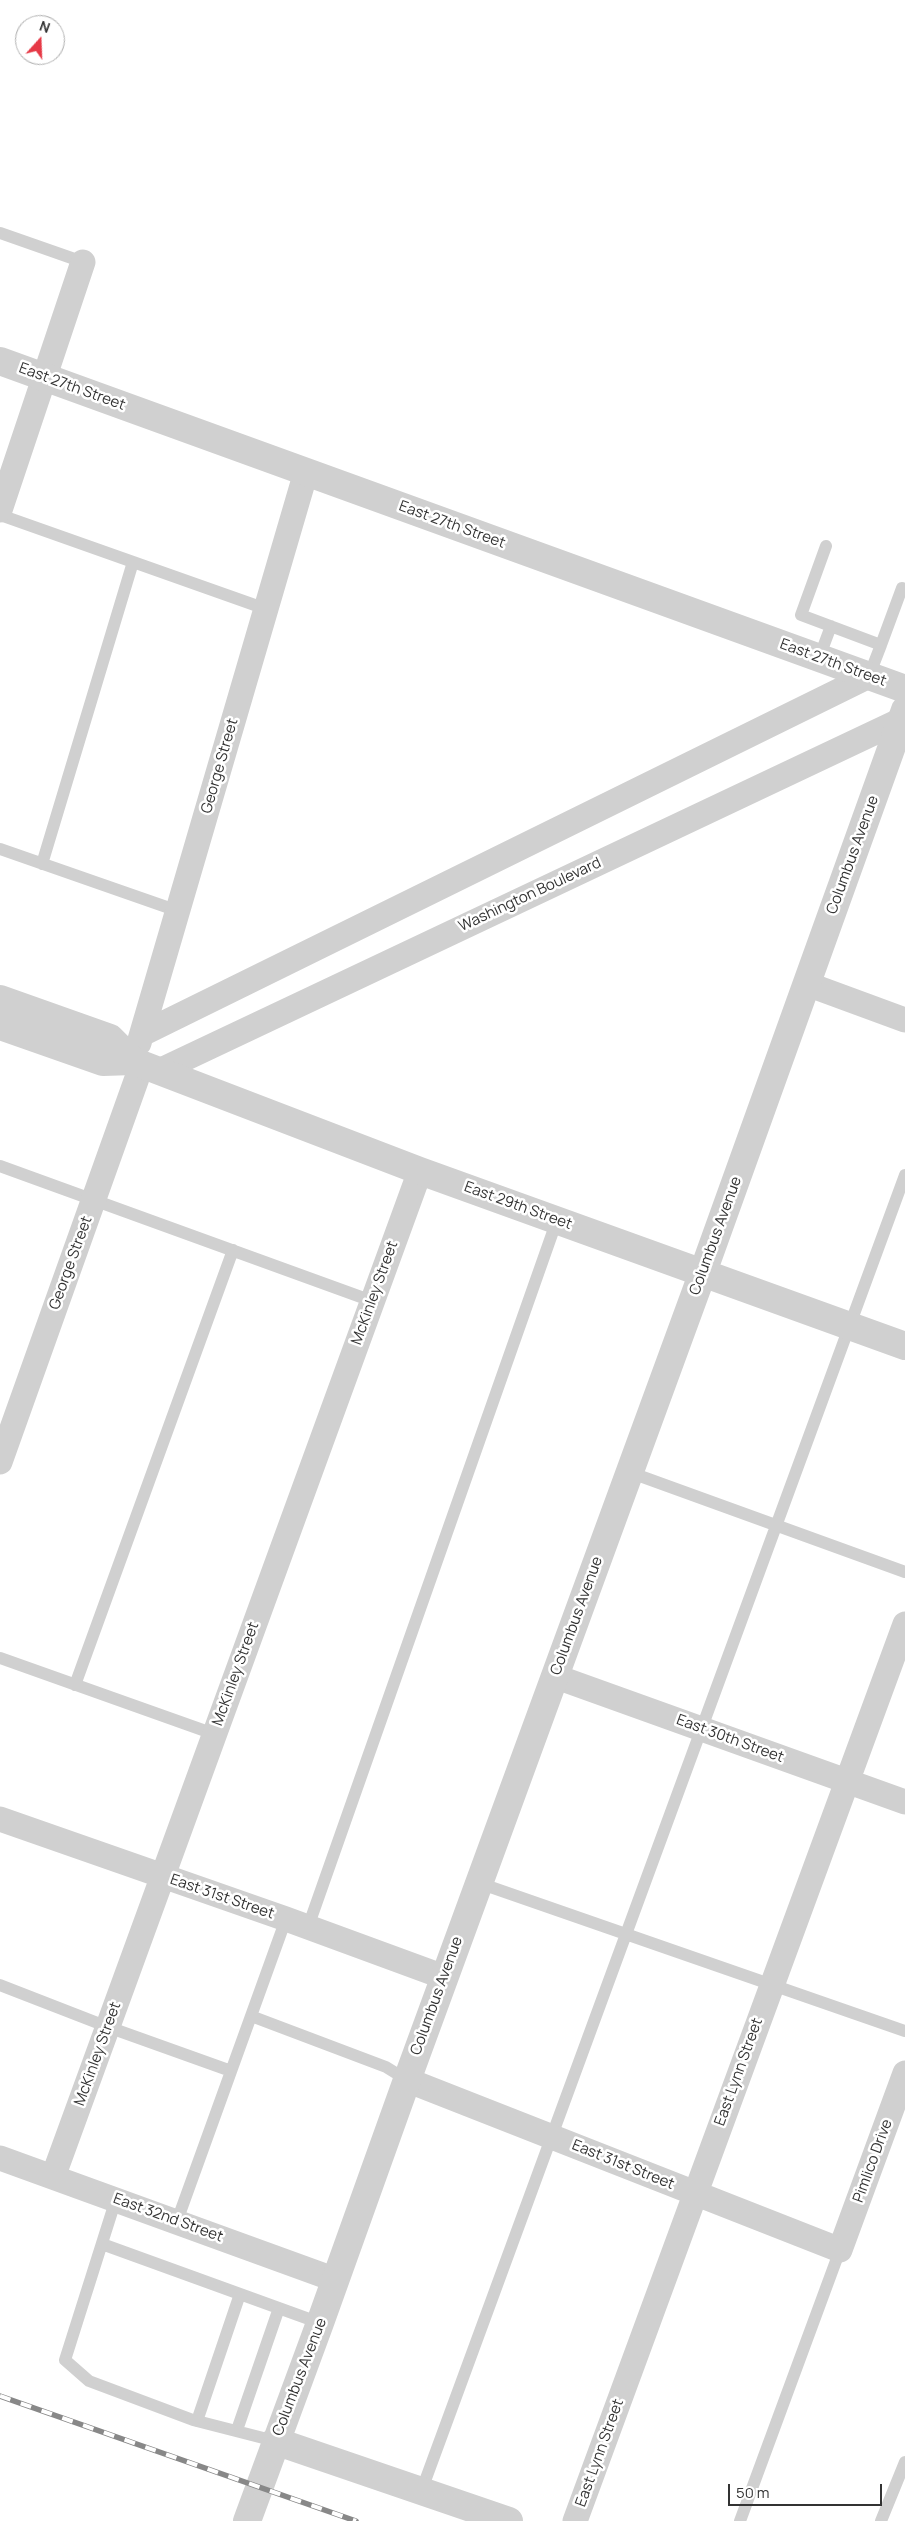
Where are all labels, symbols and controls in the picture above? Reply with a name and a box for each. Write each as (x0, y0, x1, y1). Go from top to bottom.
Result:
north arrow (15, 15, 65, 65)
text: N (37, 16, 53, 37)
street label: East 27th Street (16, 359, 128, 415)
street label: East 27th Street (396, 497, 508, 553)
street label: East 27th Street (777, 635, 889, 691)
street label: George Street (198, 716, 242, 816)
street label: Columbus Avenue (823, 793, 883, 917)
street label: Washington Boulevard (456, 854, 604, 936)
street label: Columbus Avenue (686, 1174, 746, 1298)
street label: East 29th Street (462, 1178, 574, 1234)
street label: George Street (46, 1214, 96, 1312)
street label: McKinley Street (348, 1239, 402, 1347)
street label: Columbus Avenue (547, 1554, 607, 1678)
street label: McKinley Street (209, 1620, 263, 1728)
street label: East 30th Street (674, 1711, 786, 1767)
street label: East 31st Street (168, 1871, 276, 1923)
street label: Columbus Avenue (407, 1934, 467, 2058)
street label: McKinley Street (71, 2000, 125, 2108)
street label: East Lynn Street (711, 2016, 767, 2128)
street label: Pimlico Drive (850, 2117, 896, 2205)
street label: East 31st Street (569, 2136, 677, 2194)
street label: East 32nd Street (111, 2190, 225, 2246)
street label: Columbus Avenue (269, 2316, 331, 2438)
street label: East Lynn Street (572, 2397, 628, 2509)
scale bar (730, 2474, 884, 2506)
text: 50 m (736, 2482, 770, 2503)

